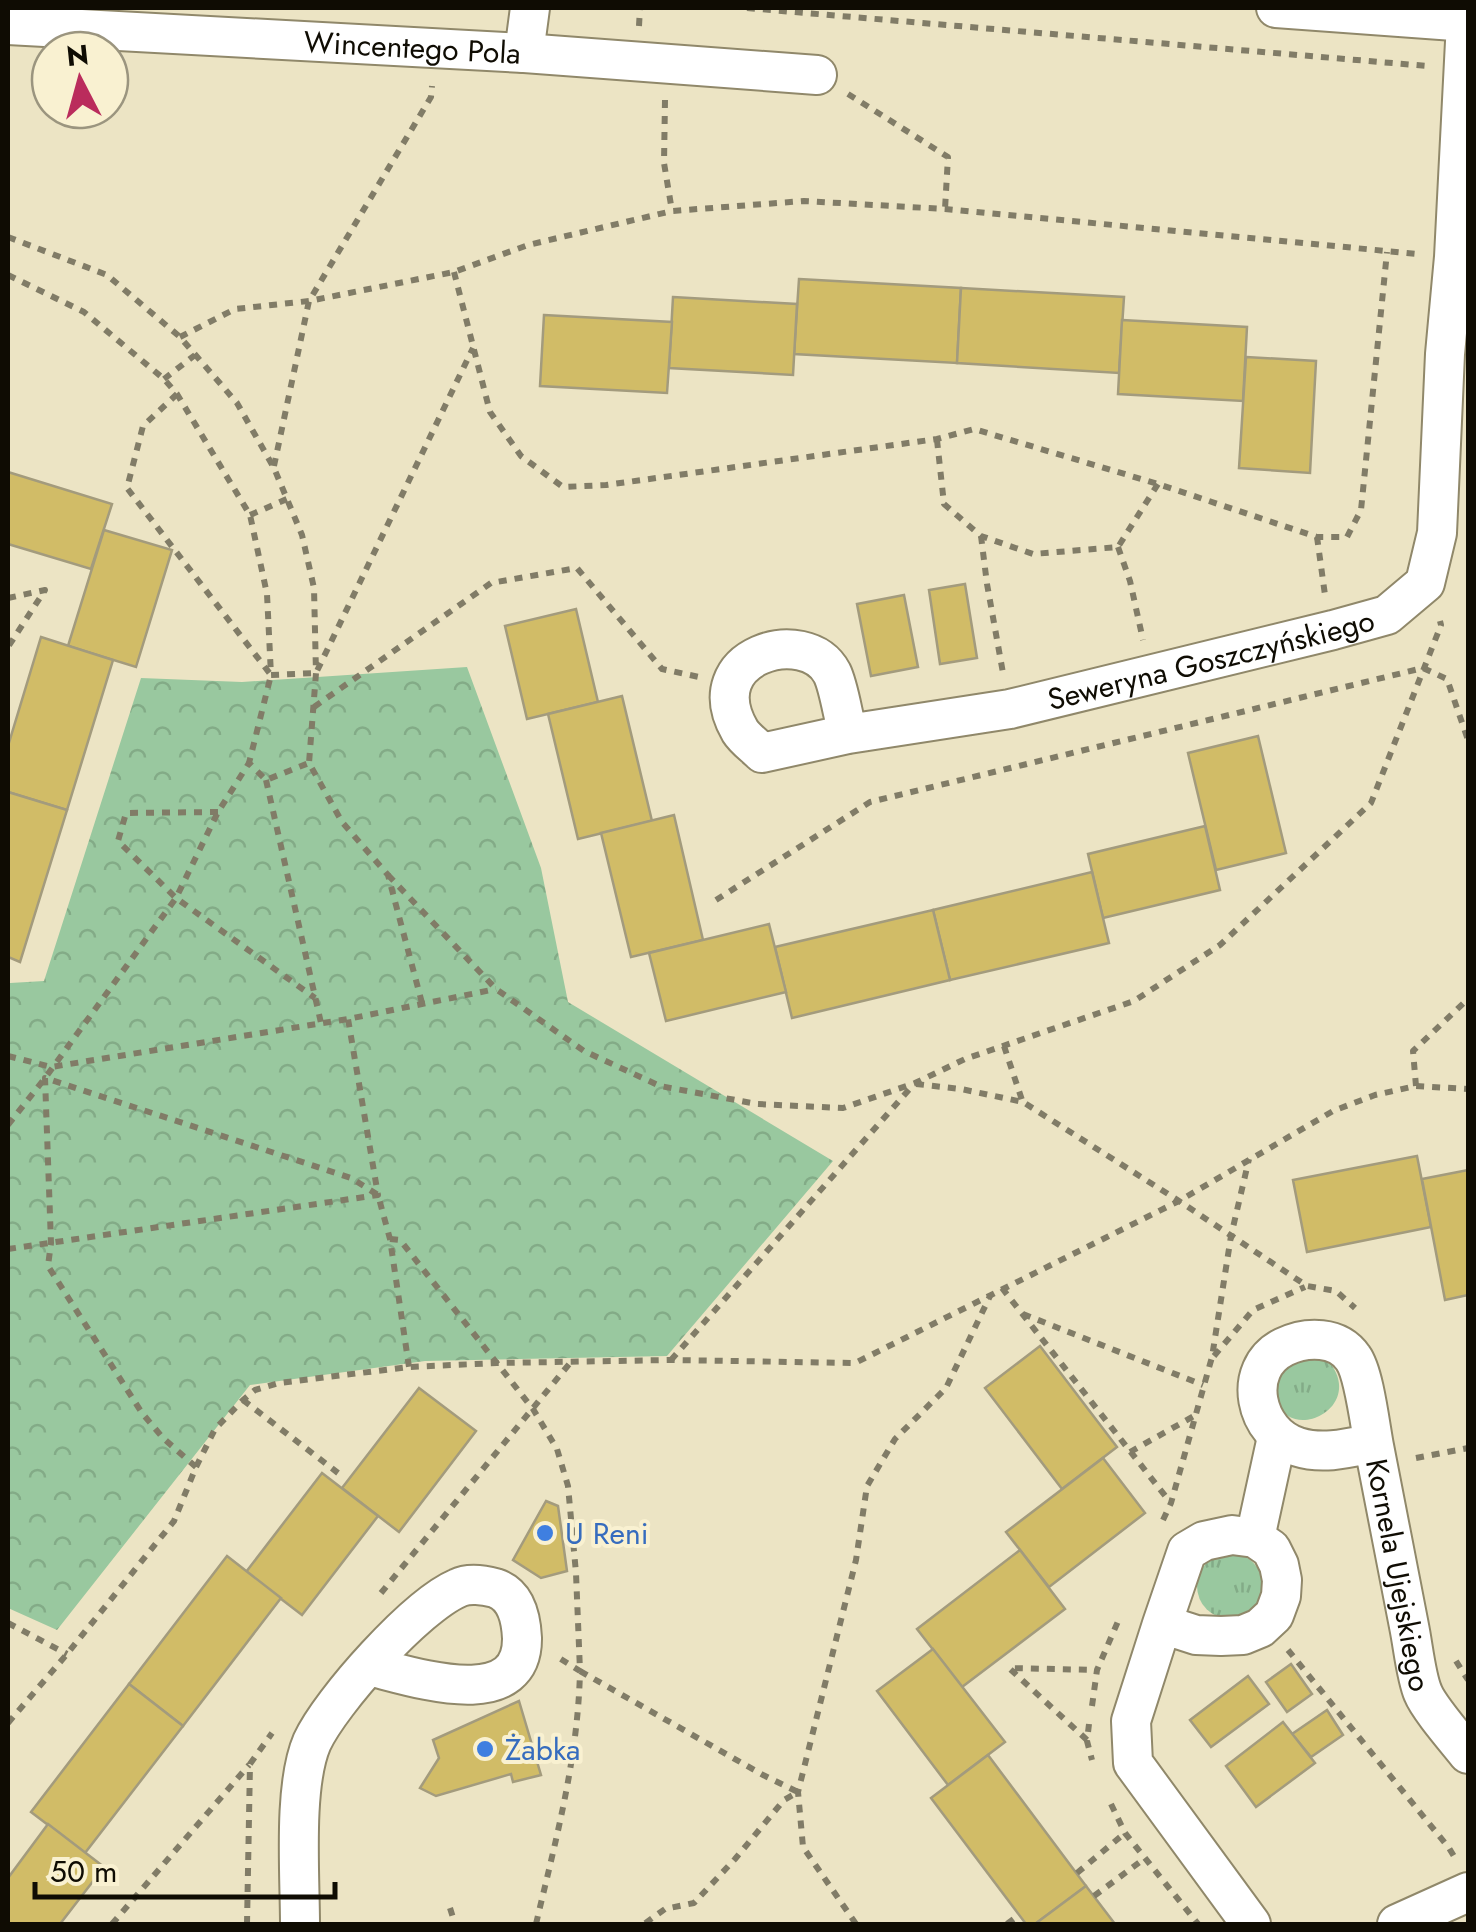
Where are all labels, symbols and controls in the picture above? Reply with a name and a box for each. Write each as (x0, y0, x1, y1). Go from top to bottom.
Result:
street label: Wincentego Pola (303, 20, 522, 74)
north arrow (30, 30, 130, 130)
text: N (64, 34, 91, 77)
street label: Seweryna Goszczyńskiego (1043, 598, 1379, 721)
street label: Kornela Ujejskiego (1356, 1455, 1442, 1696)
place label: U Reni (565, 1512, 649, 1555)
marker: U Reni (534, 1522, 556, 1544)
place label: Żabka (505, 1728, 581, 1771)
marker: Żabka (474, 1738, 496, 1760)
scale bar (35, 1837, 335, 1899)
text: 50 m (50, 1850, 117, 1893)

